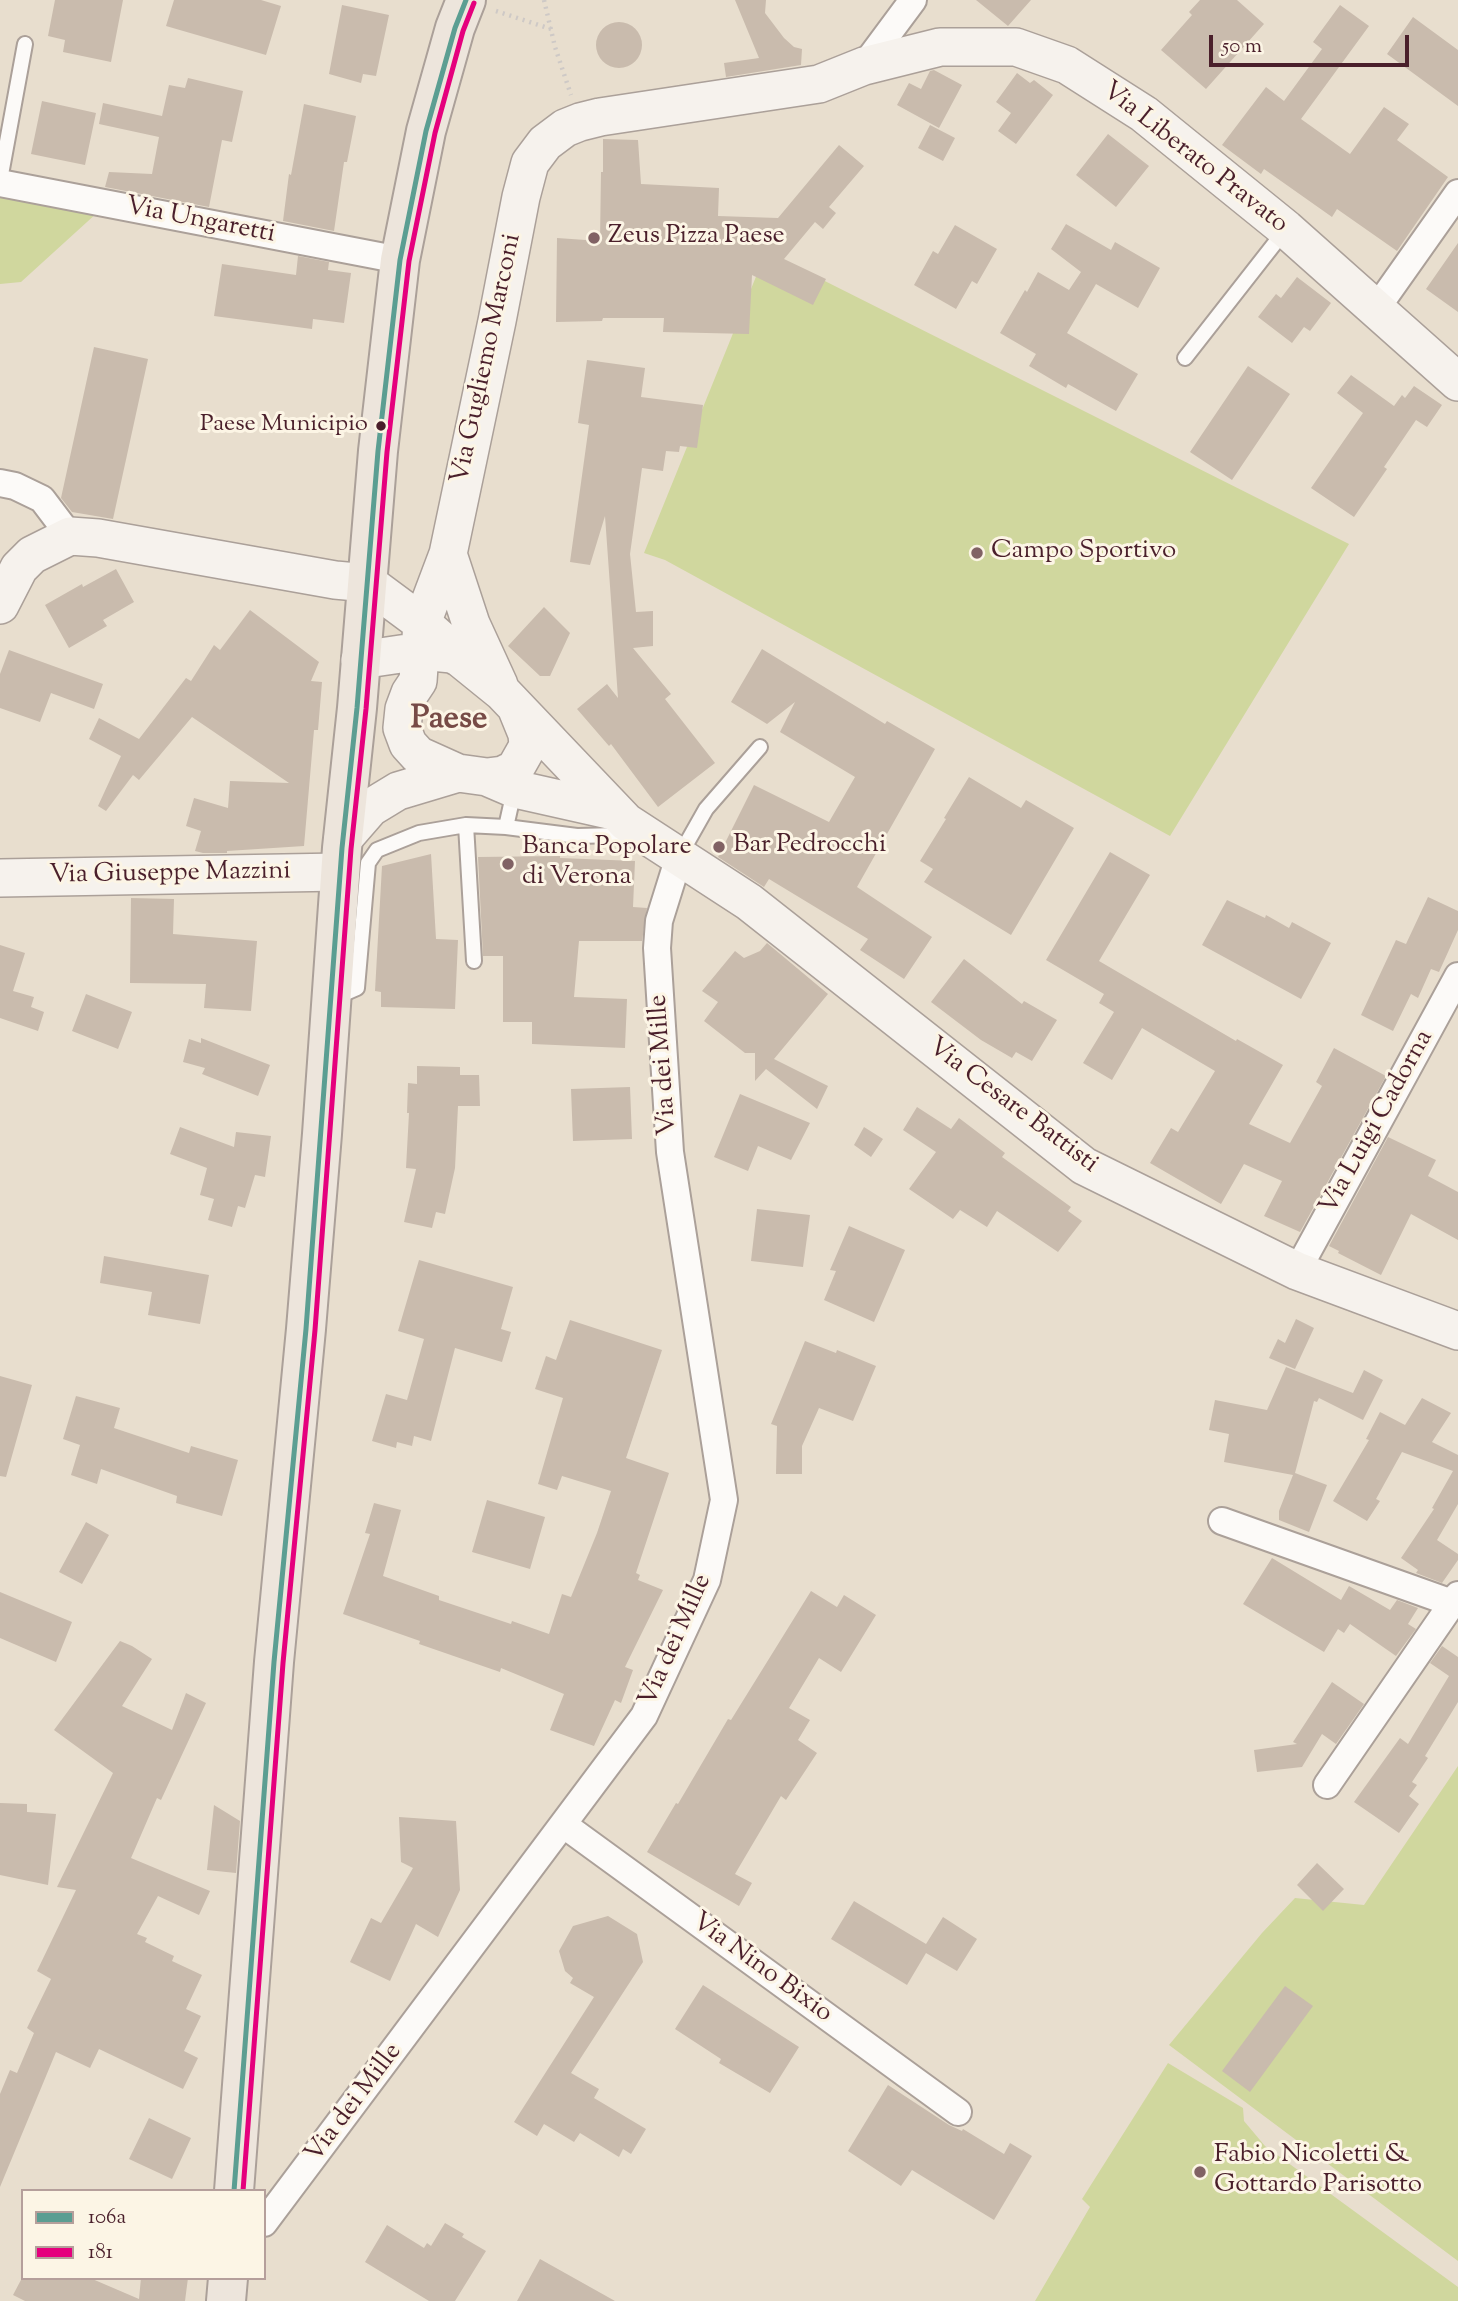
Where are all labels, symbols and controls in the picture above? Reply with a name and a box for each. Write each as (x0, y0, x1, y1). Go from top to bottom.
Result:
scale bar (1213, 21, 1412, 65)
text: 50 m (1222, 32, 1262, 62)
street label: Via Liberato Pravato (1095, 77, 1293, 241)
street label: Via Ungaretti (122, 192, 278, 252)
place label: Zeus Pizza Paese (608, 222, 785, 254)
marker: Zeus Pizza Paese (586, 230, 602, 246)
street label: Via Gugliemo Marconi (446, 231, 530, 487)
place label: Paese Municipio (200, 412, 368, 440)
marker: Paese Municipio (374, 419, 388, 433)
place label: Campo Sportivo (991, 537, 1176, 569)
marker: Campo Sportivo (969, 545, 985, 561)
district label: Paese (411, 701, 487, 741)
place label: Bar Pedrocchi (733, 831, 886, 863)
place label: Banca Popolare di Verona (522, 833, 692, 894)
marker: Bar Pedrocchi (711, 839, 727, 855)
marker: Banca Popolare di Verona (500, 856, 516, 872)
street label: Via Giuseppe Mazzini (49, 857, 291, 893)
street label: Via dei Mille (645, 993, 685, 1137)
street label: Via Luigi Cadorna (1314, 1025, 1442, 1221)
street label: Via Cesare Battisti (920, 1033, 1104, 1181)
street label: Via dei Mille (634, 1570, 720, 1712)
street label: Via Nino Bixio (684, 1907, 838, 2031)
street label: Via dei Mille (300, 2038, 410, 2170)
place label: Fabio Nicoletti & Gottardo Parisotto (1214, 2141, 1422, 2202)
marker: Fabio Nicoletti & Gottardo Parisotto (1192, 2164, 1208, 2180)
legend (21, 2189, 266, 2280)
text: 106a (88, 2203, 126, 2233)
text: 181 (88, 2238, 113, 2268)

